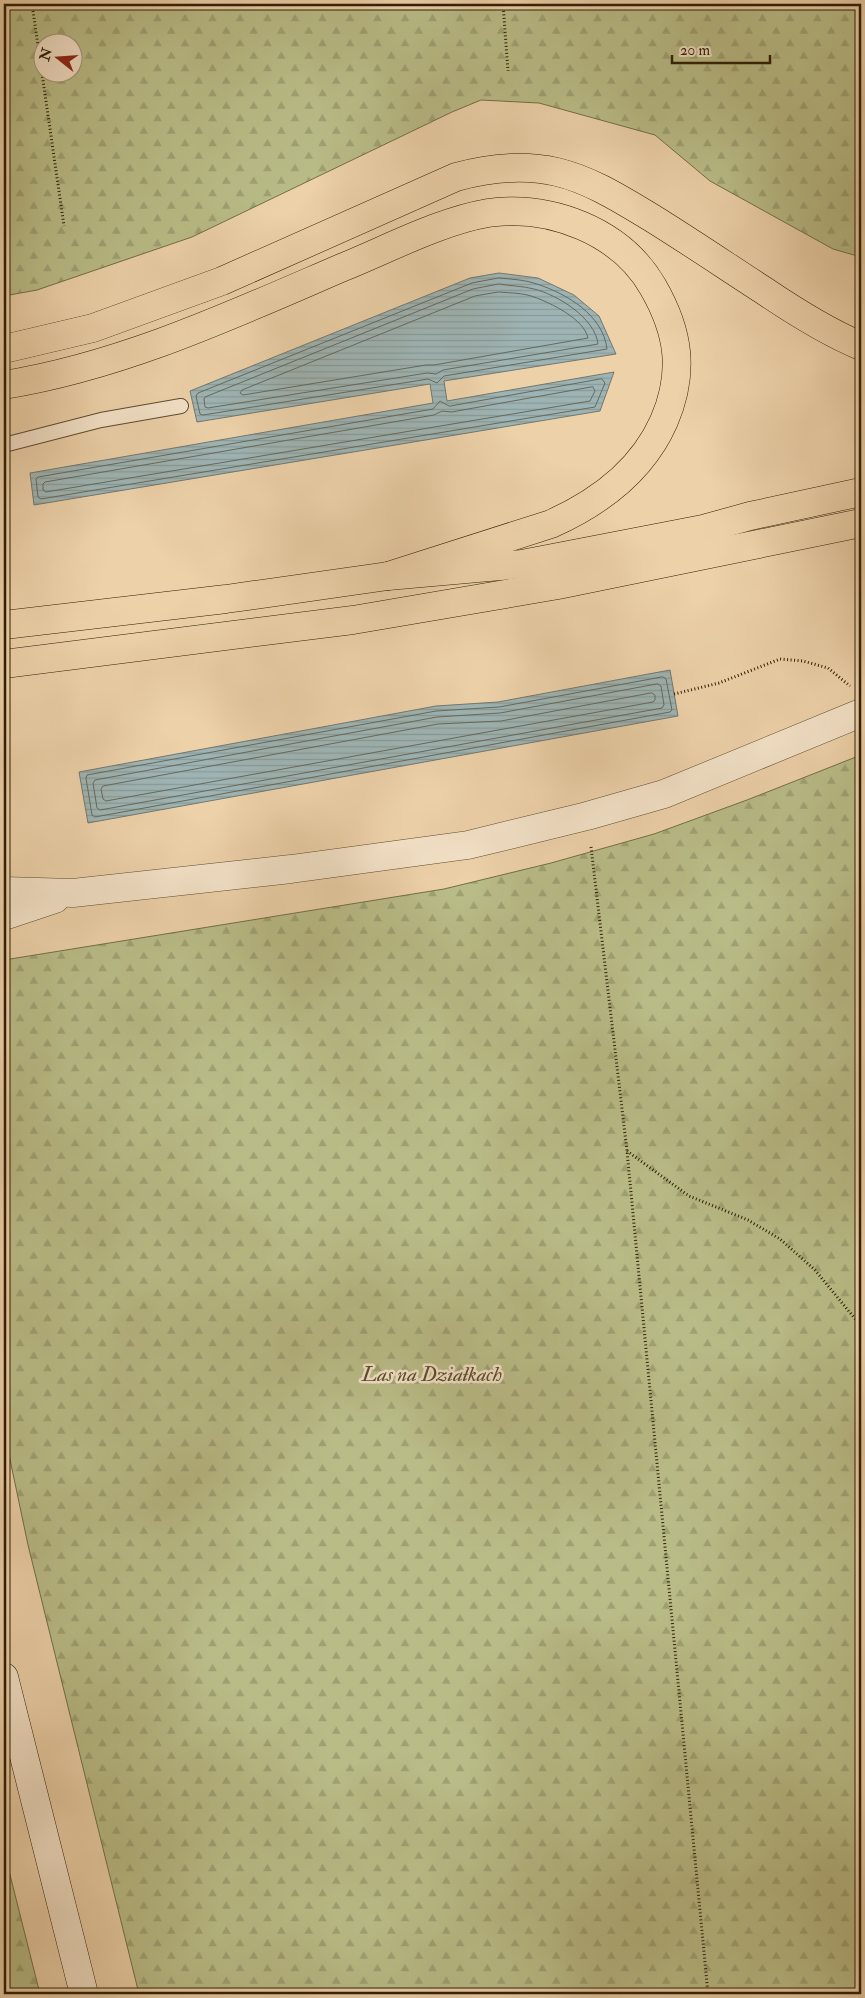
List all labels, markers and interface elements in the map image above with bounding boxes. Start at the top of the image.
north arrow [32,32,82,82]
scale bar [672,32,770,64]
text: 20 m [680,41,710,60]
text: N [36,45,56,64]
park label: Las na Działkach [361,1361,502,1388]

